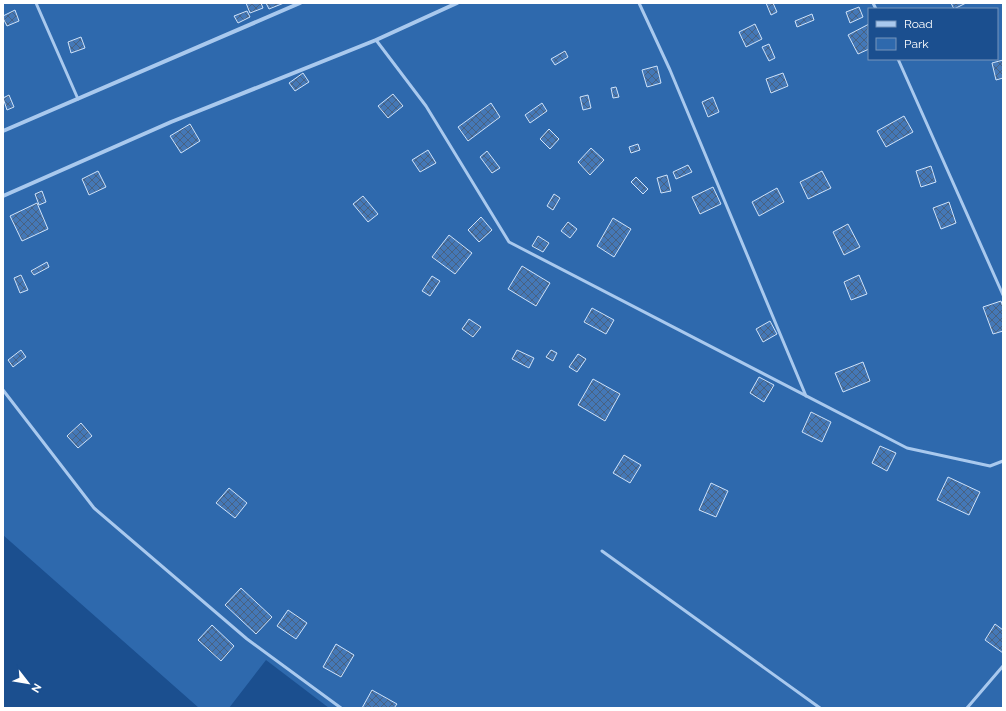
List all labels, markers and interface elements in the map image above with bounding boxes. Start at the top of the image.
legend [868,8,998,60]
text: Road [904,17,933,31]
text: Park [904,37,929,51]
north arrow [8,663,48,703]
text: N [28,681,44,695]

